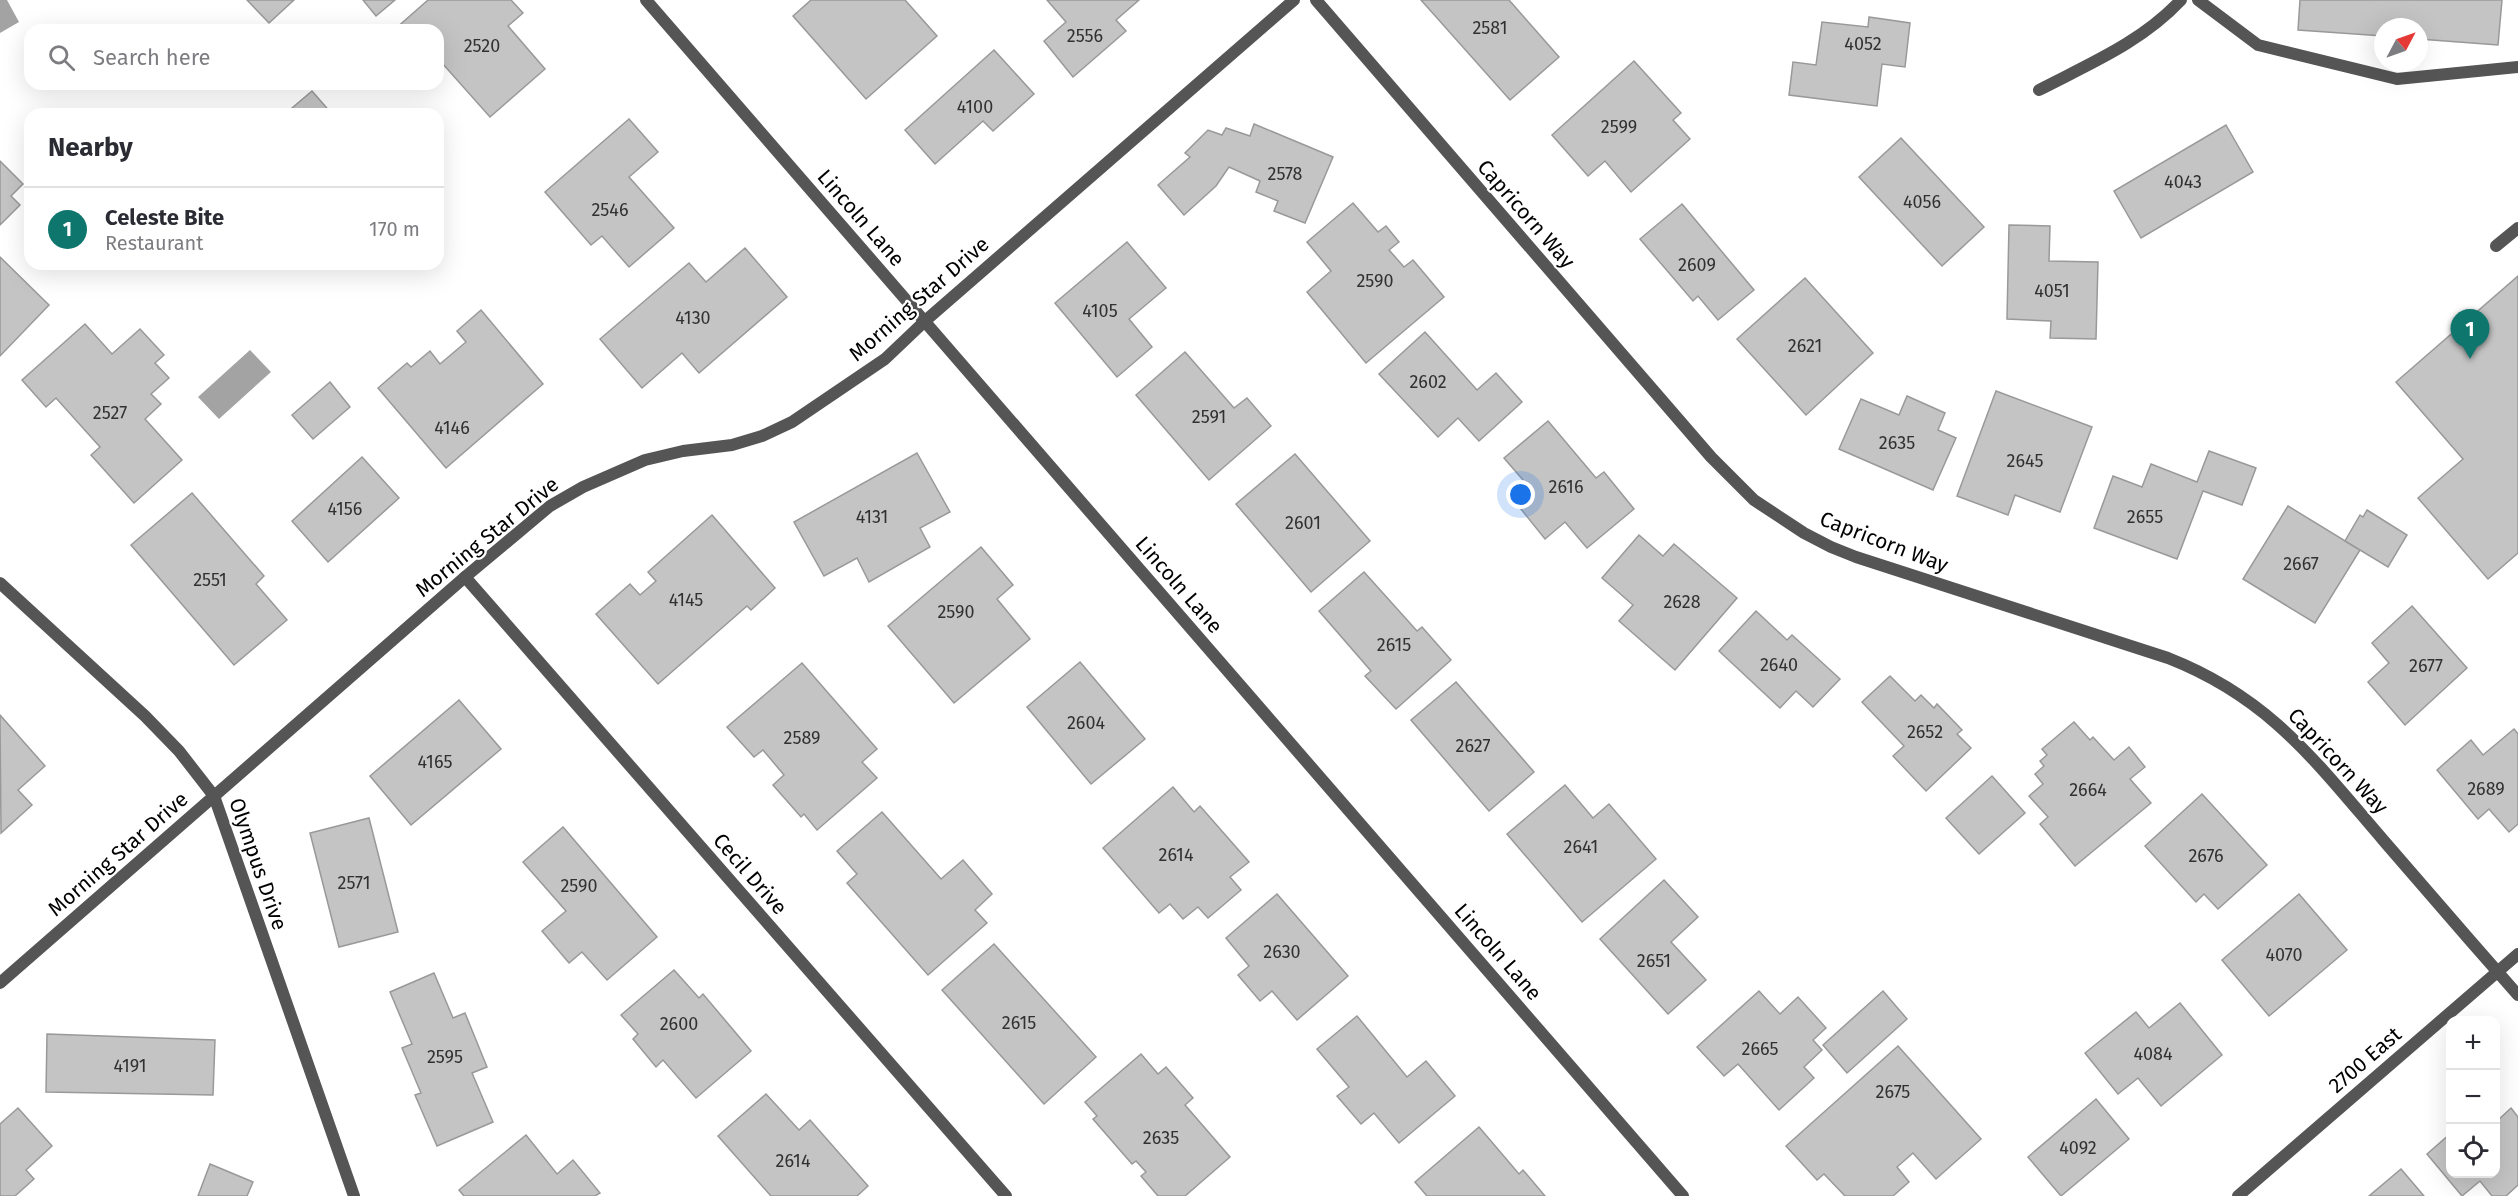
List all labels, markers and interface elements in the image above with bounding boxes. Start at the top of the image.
house number: 2581 [1472,17,1508,39]
north arrow [2374,18,2428,72]
search box [24,24,444,90]
house number: 2556 [1067,25,1103,47]
house number: 4052 [1844,33,1882,55]
house number: 2520 [464,35,500,57]
icon: search [45,41,78,74]
text: Search here [93,44,211,71]
house number: 4100 [957,96,993,118]
house number: 2599 [1601,116,1637,138]
text: Nearby [48,132,133,163]
street label: Capricorn Way [1472,154,1581,274]
house number: 2578 [1267,163,1303,185]
street label: Lincoln Lane [812,164,910,272]
house number: 4043 [2164,171,2202,193]
house number: 4056 [1903,191,1941,213]
house number: 2546 [591,199,629,221]
text: Celeste Bite [105,204,224,231]
text: 1 [63,217,72,241]
text: 170 m [369,217,420,241]
text: Restaurant [105,231,203,255]
street label: Morning Star Drive [844,231,994,367]
house number: 2609 [1678,254,1716,276]
house number: 2590 [1356,270,1394,292]
house number: 4051 [2034,280,2070,302]
house number: 4105 [1082,300,1118,322]
house number: 4130 [675,307,711,329]
pin: 1 [2450,310,2490,359]
house number: 2621 [1788,335,1822,357]
house number: 2602 [1409,371,1447,393]
house number: 2527 [93,402,127,424]
house number: 2591 [1192,406,1226,428]
house number: 4146 [434,417,470,439]
house number: 2635 [1879,432,1915,454]
house number: 2645 [2007,450,2043,472]
street label: Morning Star Drive [410,471,564,603]
house number: 2616 [1548,476,1584,498]
your location [1506,480,1535,509]
house number: 4156 [328,498,362,520]
house number: 4131 [856,506,888,528]
street label: Capricorn Way [1816,506,1953,579]
house number: 2655 [2127,506,2163,528]
house number: 2601 [1285,512,1321,534]
street label: Lincoln Lane [1130,531,1228,639]
house number: 2667 [2283,553,2319,575]
house number: 2551 [193,569,227,591]
house number: 4145 [669,589,703,611]
house number: 2628 [1663,591,1701,613]
house number: 2590 [937,601,975,623]
house number: 2615 [1377,634,1411,656]
house number: 2640 [1760,654,1798,676]
house number: 2677 [2409,655,2443,677]
street label: Capricorn Way [2282,703,2394,820]
house number: 2604 [1067,712,1105,734]
house number: 2652 [1907,721,1943,743]
house number: 2589 [784,727,821,749]
house number: 2627 [1455,735,1491,757]
house number: 4165 [418,751,452,773]
house number: 2689 [2467,778,2505,800]
house number: 2664 [2069,779,2107,801]
street label: Morning Star Drive [43,786,193,922]
street label: Olympus Drive [223,794,293,934]
street label: Cecil Drive [707,828,793,920]
house number: 2641 [1564,836,1598,858]
house number: 2614 [1159,844,1194,866]
house number: 2676 [2188,845,2224,867]
house number: 2571 [338,872,370,894]
house number: 2590 [560,875,598,897]
street label: Lincoln Lane [1449,898,1547,1006]
house number: 2630 [1263,941,1301,963]
house number: 4070 [2265,944,2303,966]
house number: 2651 [1637,950,1671,972]
house number: 2615 [1002,1012,1036,1034]
house number: 2600 [660,1013,698,1035]
map controls [2446,1016,2500,1178]
button: + [2446,1016,2500,1070]
street label: 2700 East [2323,1021,2407,1099]
house number: 2665 [1741,1038,1779,1060]
house number: 4084 [2133,1043,2173,1065]
house number: 2595 [427,1046,463,1068]
house number: 4191 [113,1055,147,1077]
button: − [2446,1070,2500,1124]
house number: 2675 [1876,1081,1910,1103]
button: locate [2446,1124,2500,1178]
house number: 2635 [1143,1127,1179,1149]
house number: 4092 [2059,1137,2097,1159]
house number: 2614 [776,1150,811,1172]

